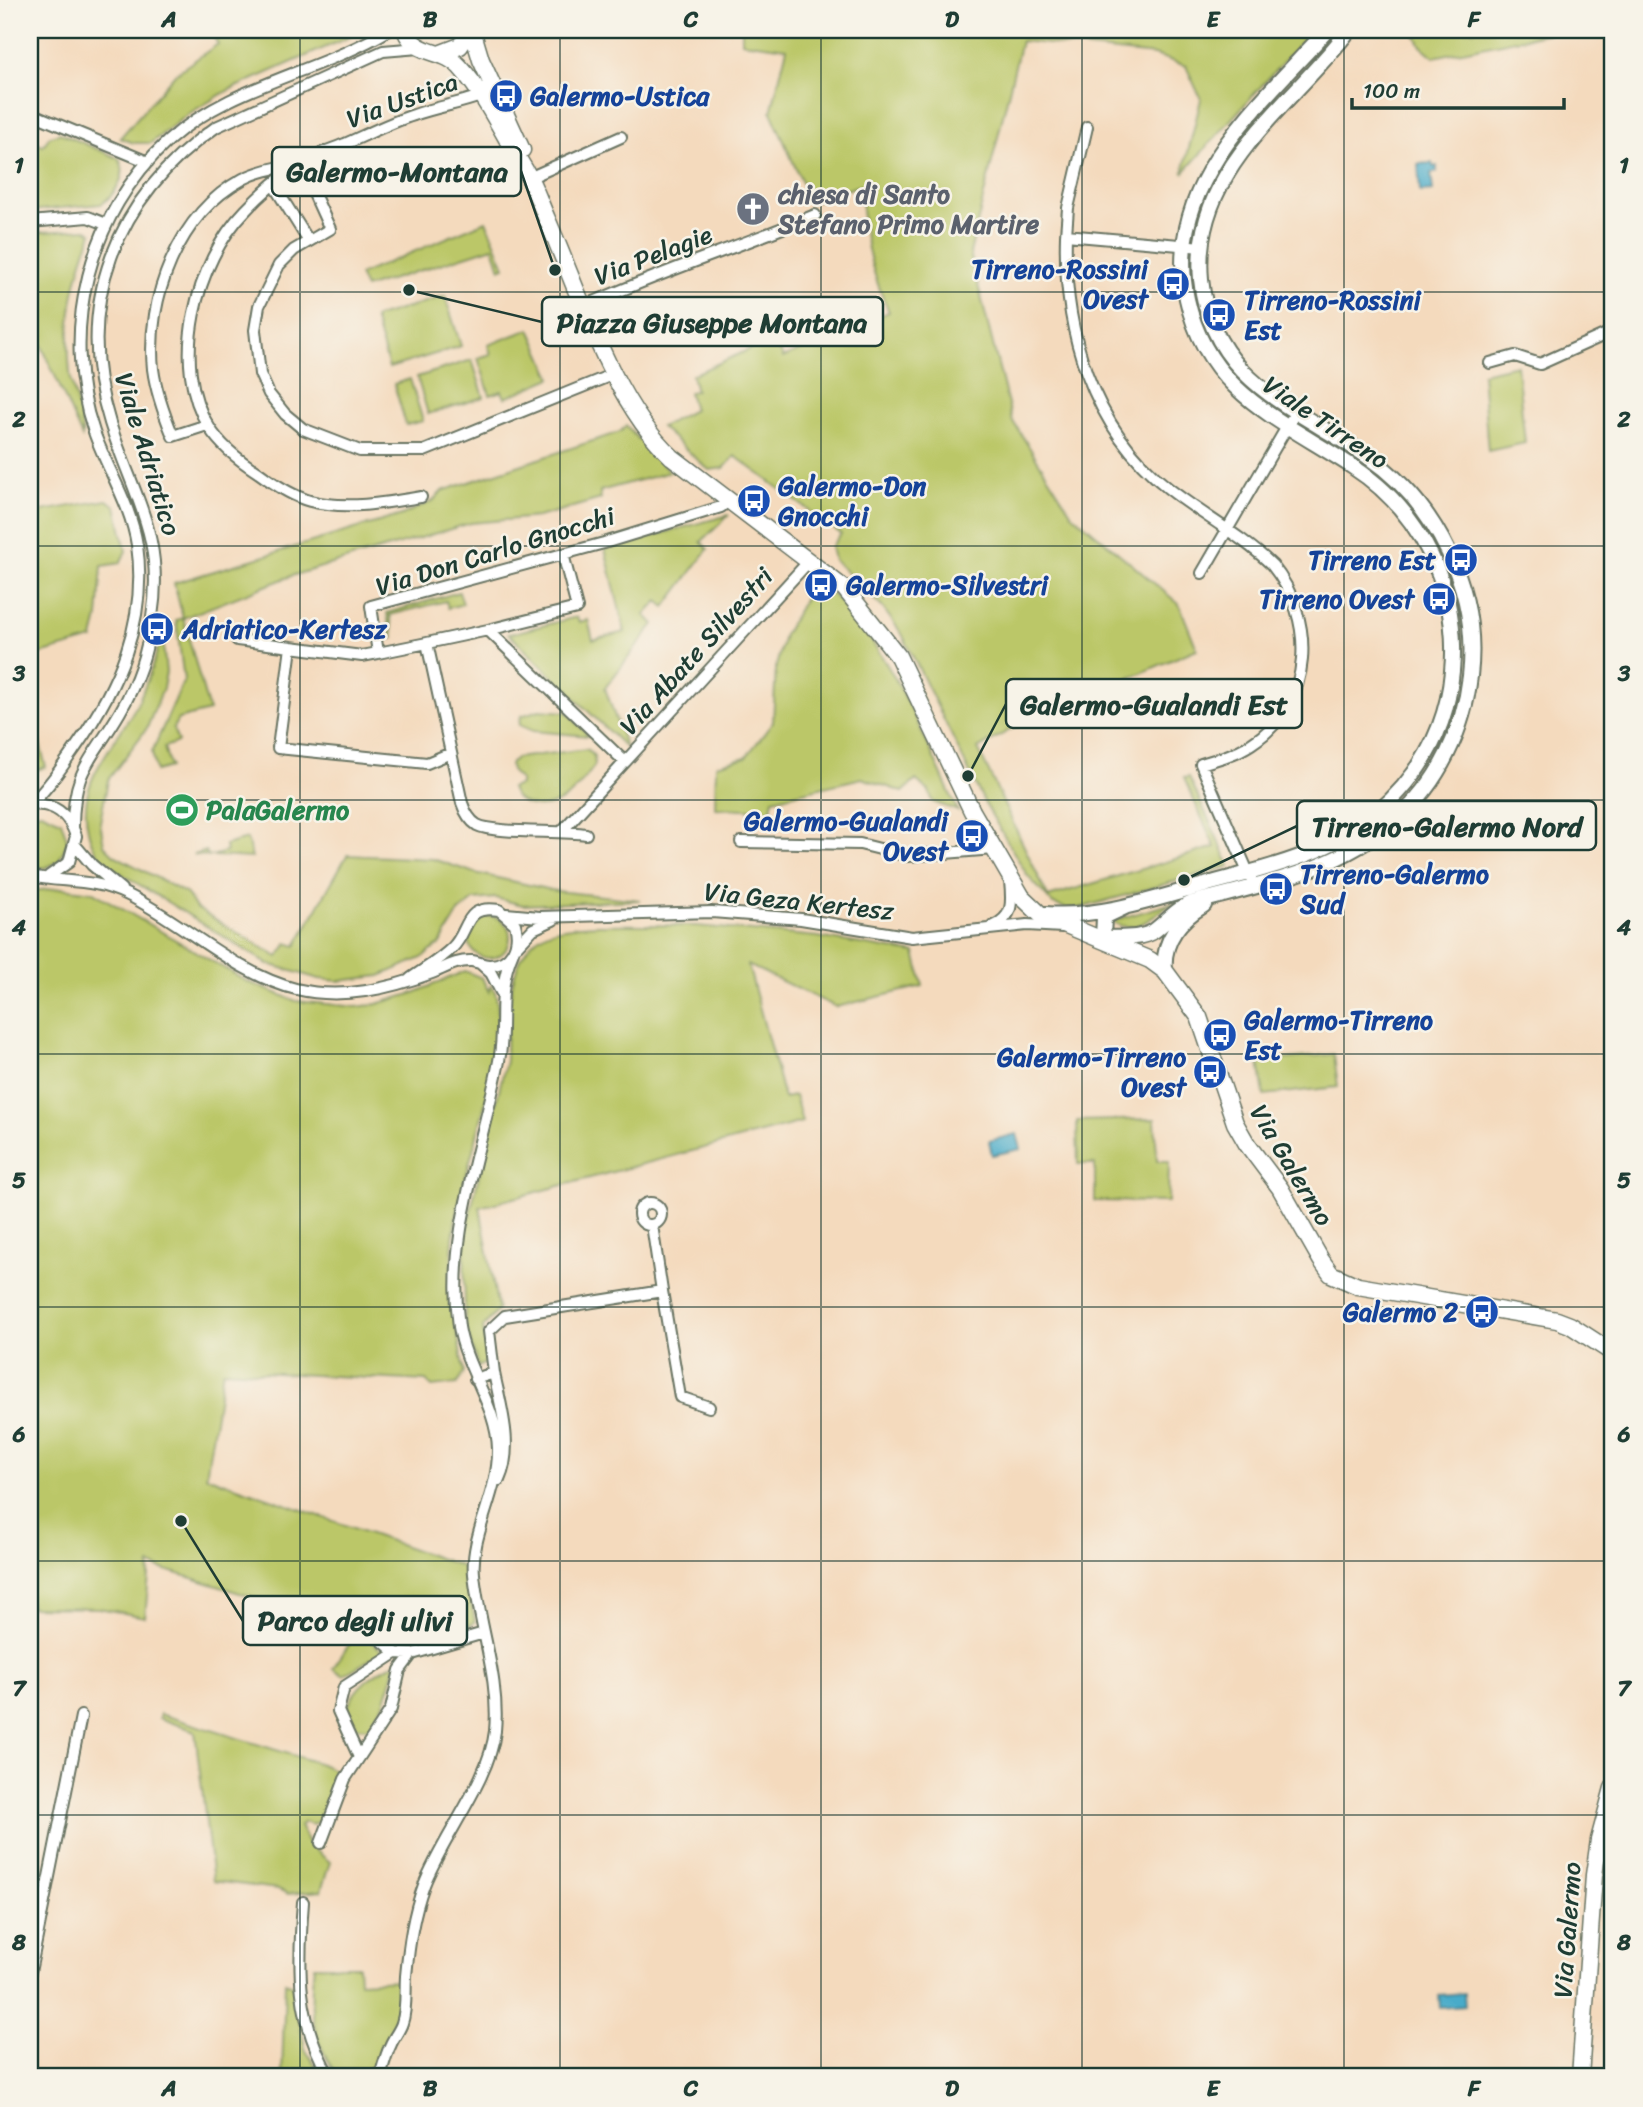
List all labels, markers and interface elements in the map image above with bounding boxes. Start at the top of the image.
text: A [160,0,177,40]
text: B [423,0,438,40]
text: C [683,0,699,40]
text: D [945,0,960,40]
text: E [1207,0,1222,40]
text: F [1467,0,1482,40]
street label: Via Ustica [340,59,464,141]
scale bar [1352,66,1564,110]
text: 100 m [1363,72,1420,110]
place label: Galermo-Ustica [530,73,710,119]
bus stop icon: Galermo-Ustica [487,77,525,115]
text: 1 [14,145,24,186]
text: 1 [1619,145,1629,186]
callout: Galermo-Montana [272,147,521,196]
text: Galermo-Montana [286,147,509,196]
place label: chiesa di Santo Stefano Primo Martire [777,171,1040,247]
church icon: chiesa di Santo Stefano Primo Martire [734,190,772,228]
street label: Via Pelagie [587,211,719,299]
place label: Tirreno-Rossini Ovest [971,246,1150,322]
bus stop icon: Tirreno-Rossini Ovest [1154,265,1192,303]
place label: Tirreno-Rossini Est [1244,277,1423,353]
bus stop icon: Tirreno-Rossini Est [1200,296,1238,334]
callout: Piazza Giuseppe Montana [542,297,883,346]
text: Piazza Giuseppe Montana [557,298,867,347]
street label: Viale Tirreno [1253,362,1399,482]
street label: Viale Adriatico [101,367,195,541]
text: 2 [11,399,26,440]
text: 2 [1616,399,1631,440]
place label: Galermo-Don Gnocchi [778,463,926,539]
bus stop icon: Galermo-Don Gnocchi [735,482,773,520]
street label: Via Don Carlo Gnocchi [370,492,621,609]
place label: Tirreno Est [1308,537,1437,583]
bus stop icon: Tirreno Est [1442,541,1480,579]
street label: Via Abate Silvestri [607,555,785,746]
place label: Galermo-Silvestri [846,562,1050,608]
bus stop icon: Galermo-Silvestri [802,566,840,604]
place label: Tirreno Ovest [1259,576,1416,622]
bus stop icon: Tirreno Ovest [1420,580,1458,618]
place label: Adriatico-Kertesz [181,606,388,652]
bus stop icon: Adriatico-Kertesz [138,610,176,648]
text: 3 [12,653,26,694]
text: 3 [1617,653,1631,694]
callout: Galermo-Gualandi Est [1006,679,1302,728]
text: Galermo-Gualandi Est [1020,680,1289,729]
place label: PalaGalermo [206,787,350,833]
sports icon: PalaGalermo [163,791,201,829]
place label: Galermo-Gualandi Ovest [744,798,950,874]
callout: Tirreno-Galermo Nord [1297,801,1596,850]
text: Tirreno-Galermo Nord [1312,802,1585,851]
bus stop icon: Galermo-Gualandi Ovest [953,817,991,855]
place label: Tirreno-Galermo Sud [1299,851,1489,927]
street label: Via Geza Kertesz [702,868,897,934]
bus stop icon: Tirreno-Galermo Sud [1257,870,1295,908]
text: 4 [11,907,27,948]
text: 4 [1616,907,1632,948]
place label: Galermo-Tirreno Est [1244,997,1433,1073]
bus stop icon: Galermo-Tirreno Est [1201,1016,1239,1054]
place label: Galermo-Tirreno Ovest [997,1034,1188,1110]
bus stop icon: Galermo-Tirreno Ovest [1191,1053,1229,1091]
street label: Via Galermo [1237,1095,1347,1235]
text: 5 [12,1160,26,1201]
text: 5 [1617,1160,1631,1201]
place label: Galermo 2 [1343,1289,1458,1335]
bus stop icon: Galermo 2 [1463,1293,1501,1331]
text: 6 [11,1414,26,1455]
text: 6 [1616,1414,1631,1455]
callout: Parco degli ulivi [243,1596,467,1645]
text: Parco degli ulivi [258,1596,454,1645]
text: 7 [12,1668,27,1709]
text: 7 [1617,1668,1632,1709]
street label: Via Galermo [1539,1860,1595,2000]
text: 8 [11,1922,26,1963]
text: 8 [1616,1922,1631,1963]
text: A [160,2068,177,2107]
text: B [423,2068,438,2107]
text: C [683,2068,699,2107]
text: D [945,2068,960,2107]
text: E [1207,2068,1222,2107]
text: F [1467,2068,1482,2107]

